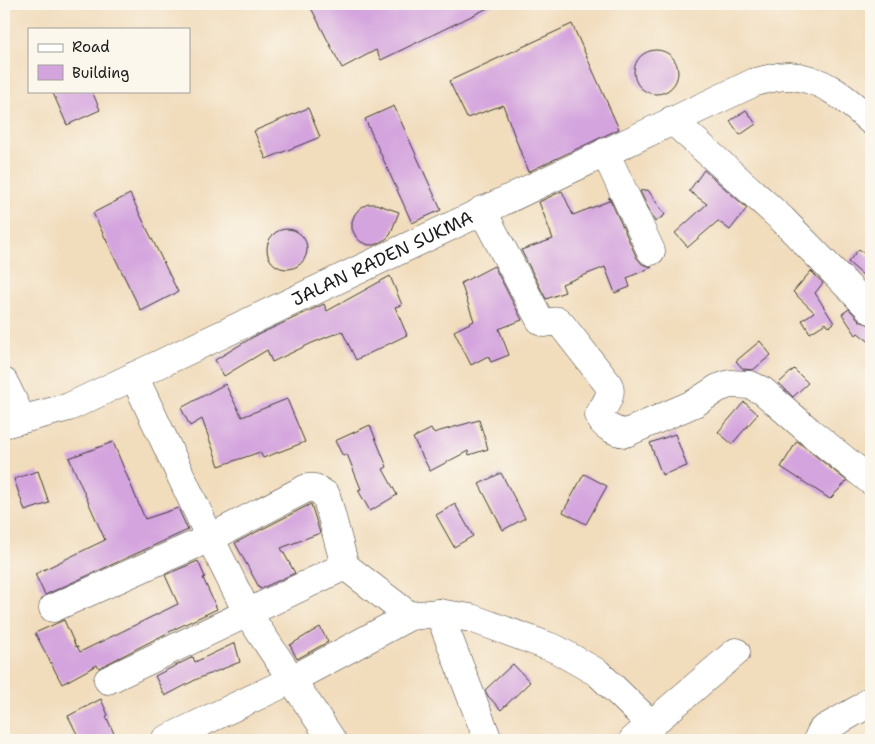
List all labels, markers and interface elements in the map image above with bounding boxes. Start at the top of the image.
legend [28,28,190,92]
text: Road [72,37,110,57]
text: Building [72,63,129,83]
street label: JALAN RADEN SUKMA [288,205,477,312]

